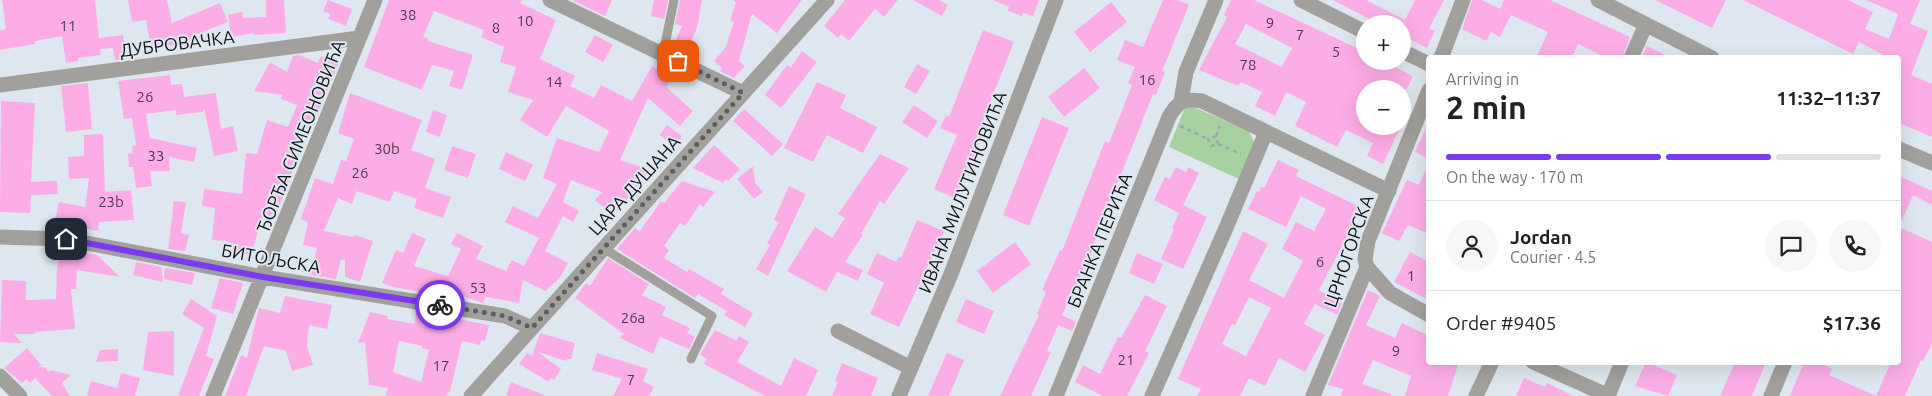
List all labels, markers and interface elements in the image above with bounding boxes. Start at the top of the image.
house number: 38 [400,6,416,23]
house number: 10 [517,12,533,29]
house number: 9 [1266,14,1274,31]
map controls [1356,15,1411,135]
button: + [1356,15,1411,70]
house number: 11 [60,17,76,34]
house number: 8 [492,19,500,36]
street label: ДУБРОВАЧКА [119,26,236,60]
house number: 7 [1296,26,1304,43]
street label: ЂОРЂА СИМЕОНОВИЋА [252,36,348,235]
pin [657,40,699,82]
house number: 5 [1332,43,1340,60]
icon: bag [664,47,692,75]
house number: 78 [1240,56,1256,73]
text: Arriving in [1446,70,1519,88]
house number: 16 [1139,71,1155,88]
house number: 14 [546,73,562,90]
button: − [1356,80,1411,135]
text: 11:32–11:37 [1776,87,1881,109]
house number: 26 [137,88,153,105]
street label: ИВАНА МИЛУТИНОВИЋА [914,88,1010,296]
text: 2 min [1446,89,1527,125]
street label: ЦАРА ДУШАНА [584,131,684,239]
house number: 30b [374,140,400,157]
house number: 33 [148,147,164,164]
house number: 26 [352,164,368,181]
text: On the way · 170 m [1446,168,1583,186]
street label: БРАНКА ПЕРИЋА [1063,169,1135,310]
street label: ЦРНОГОРСКА [1319,192,1377,310]
house number: 23b [98,193,124,210]
pin [45,218,87,260]
button: person [1446,220,1498,272]
button: chat [1765,220,1817,272]
button: phone [1829,220,1881,272]
icon: home [52,225,80,253]
text: Jordan [1510,226,1572,248]
street label: БИТОЉСКА [220,239,322,277]
text: Courier · 4.5 [1510,248,1596,266]
house number: 6 [1316,253,1324,270]
house number: 1 [1407,267,1415,284]
house number: 53 [470,279,486,296]
courier [415,280,465,330]
icon: bike [426,291,454,319]
house number: 26a [621,309,645,326]
text: Order #9405 [1446,312,1556,334]
text: $17.36 [1823,312,1881,334]
house number: 9 [1392,342,1400,359]
house number: 21 [1118,351,1134,368]
house number: 17 [433,357,449,374]
house number: 7 [627,371,635,388]

